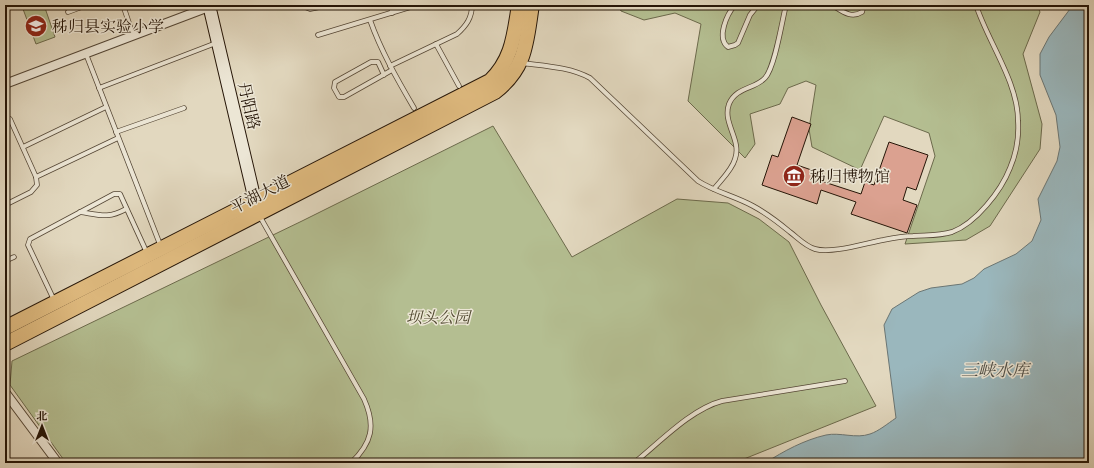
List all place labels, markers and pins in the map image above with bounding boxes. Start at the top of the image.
school or university icon: 秭归县实验小学 [23,13,49,39]
place label: 秭归县实验小学 [52,17,164,36]
museum icon: 秭归博物馆 [781,163,807,189]
place label: 秭归博物馆 [810,167,890,186]

